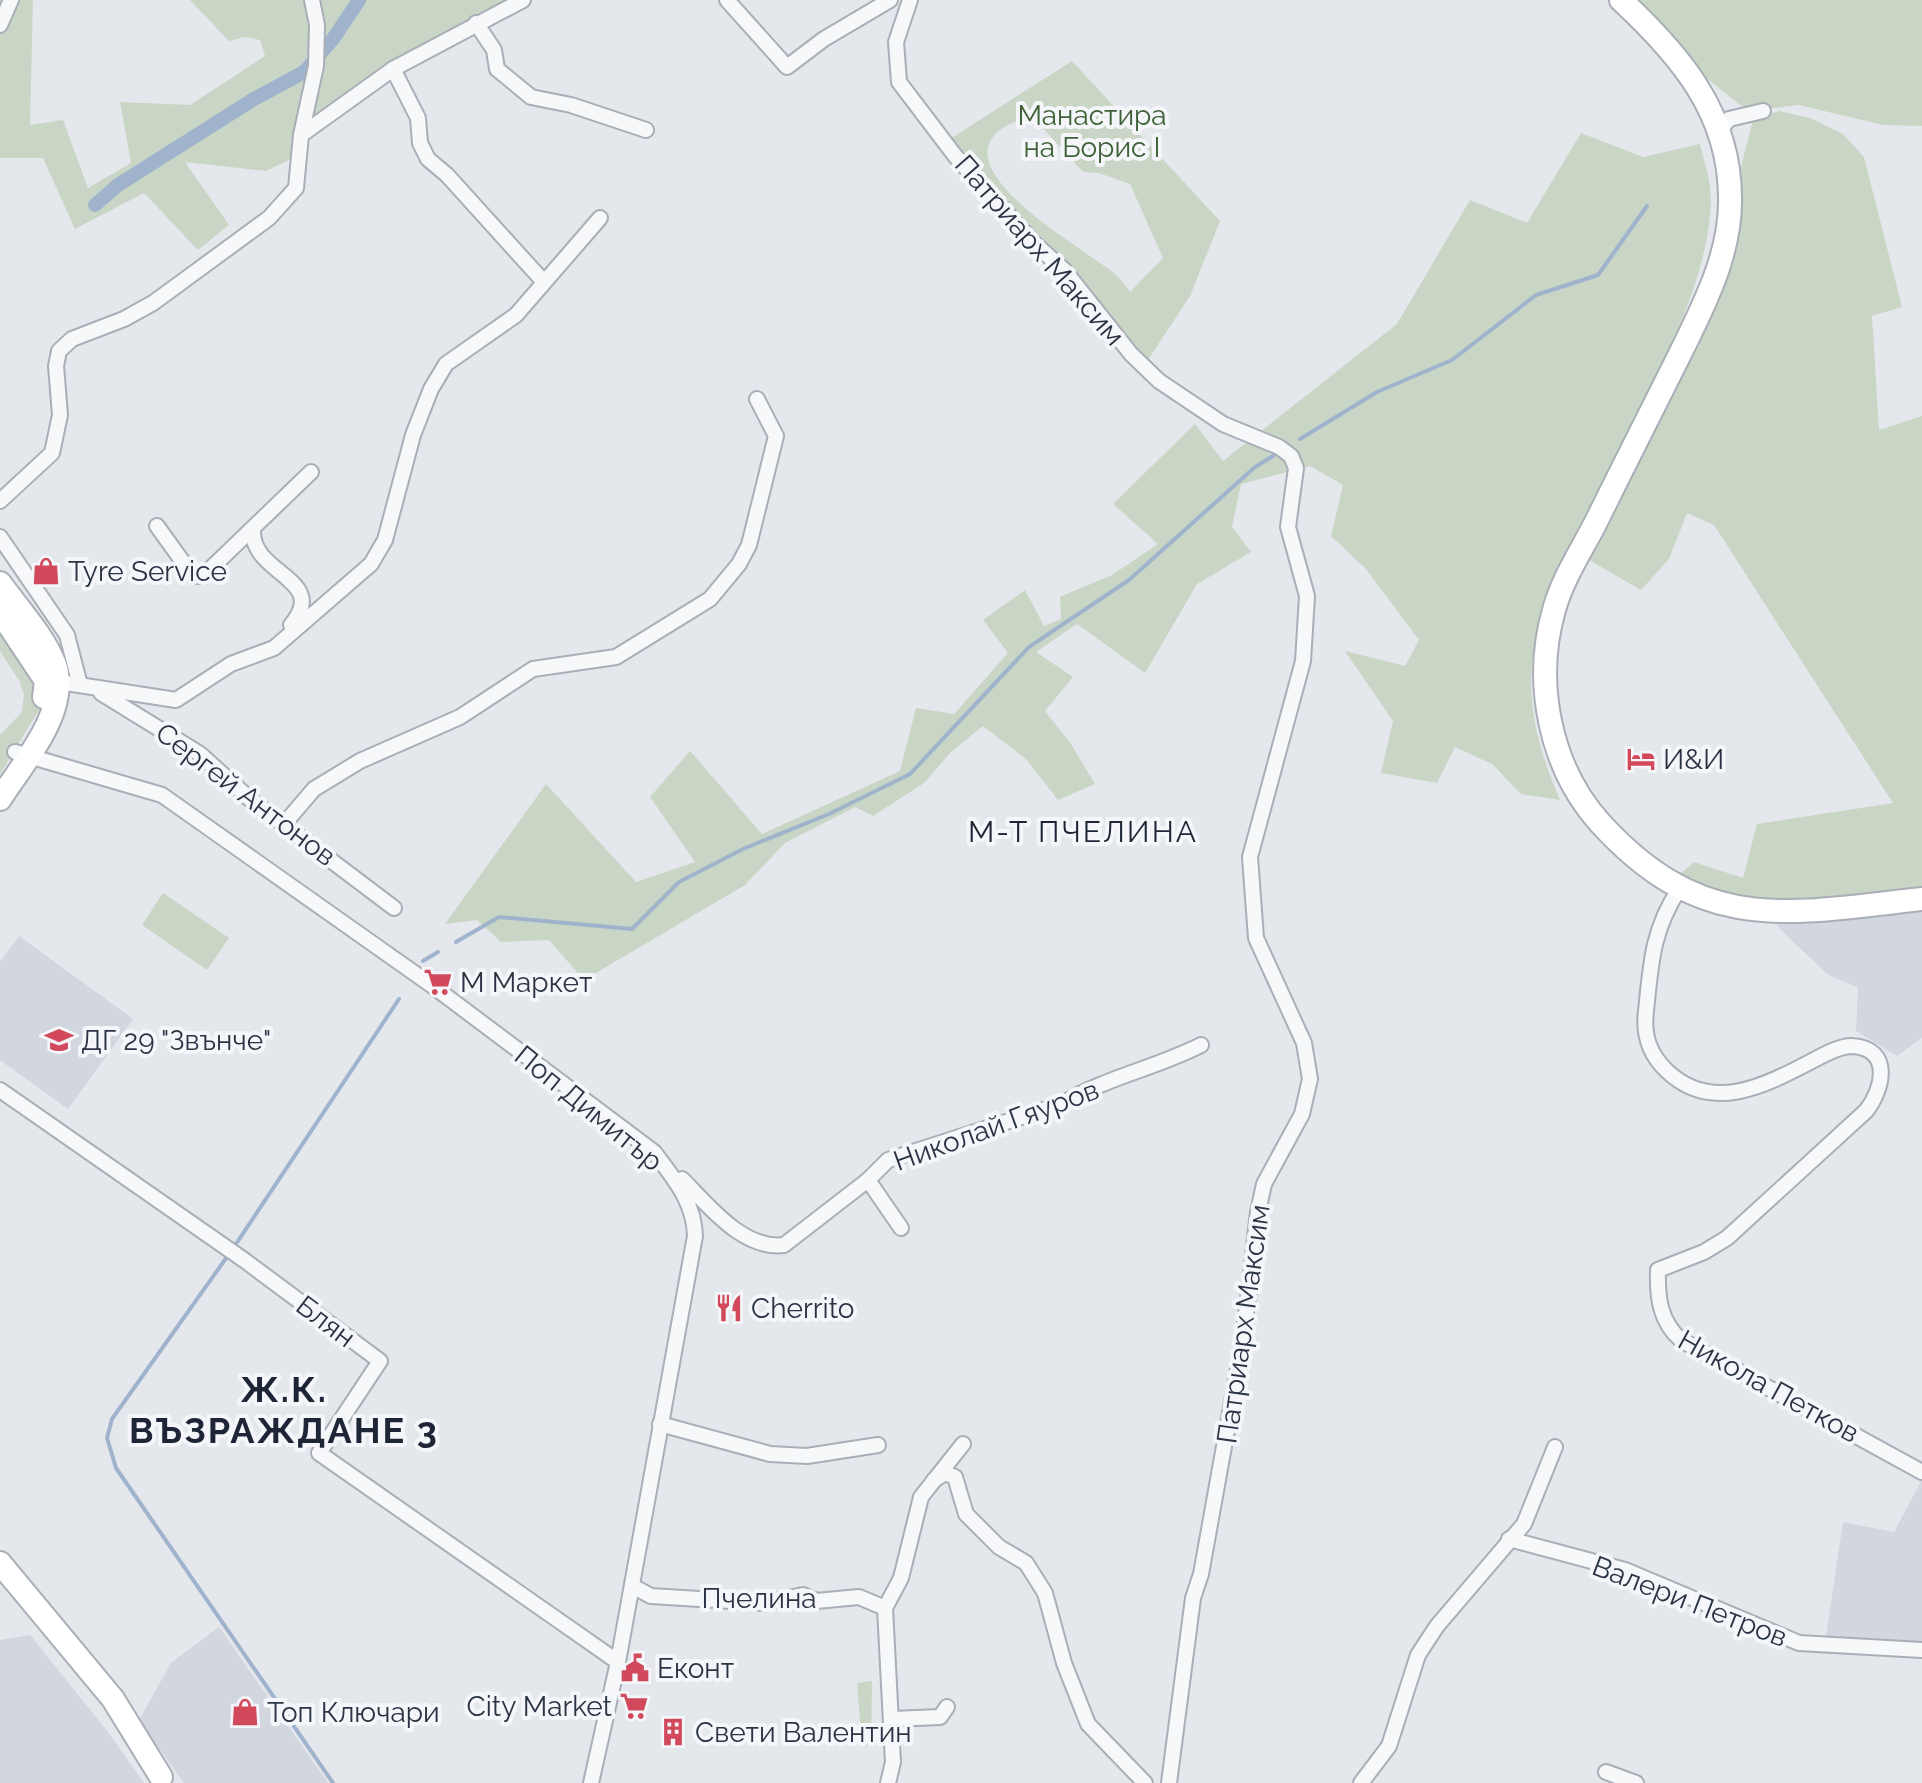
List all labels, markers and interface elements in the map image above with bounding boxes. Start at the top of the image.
park label: Манастира на Борис І [1017,99,1167,164]
street label: Патриарх Максим [948,148,1131,352]
place label: Tyre Service [68,555,227,588]
shop icon: Tyre Service [31,556,61,586]
street label: Сергей Антонов [149,716,342,873]
place label: И&И [1663,743,1724,776]
hotel icon: И&И [1626,744,1656,774]
district label: М-Т ПЧЕЛИНА [968,814,1198,849]
place label: М Маркет [460,966,592,999]
supermarket icon: М Маркет [423,967,453,997]
place label: ДГ 29 "Звънче" [81,1024,271,1057]
school or university icon: ДГ 29 "Звънче" [44,1025,74,1055]
street label: Поп Димитър [508,1039,669,1178]
street label: Николай Гяуров [889,1073,1103,1178]
street label: Патриарх Максим [1210,1202,1277,1446]
street label: Блян [290,1289,362,1354]
place label: Cherrito [751,1292,855,1325]
restaurant icon: Cherrito [714,1293,744,1323]
street label: Никола Петков [1673,1323,1865,1450]
district label: Ж.К. ВЪЗРАЖДАНЕ 3 [129,1368,439,1451]
street label: Валери Петров [1588,1549,1792,1654]
street label: Пчелина [701,1582,817,1615]
place label: Еконт [657,1652,734,1685]
public building icon: Еконт [620,1653,650,1683]
place label: City Market [466,1690,613,1723]
supermarket icon: City Market [619,1691,649,1721]
place label: Топ Ключари [267,1696,440,1729]
shop icon: Топ Ключари [230,1697,260,1727]
place label: Свети Валентин [695,1716,912,1749]
building icon: Свети Валентин [658,1717,688,1747]

